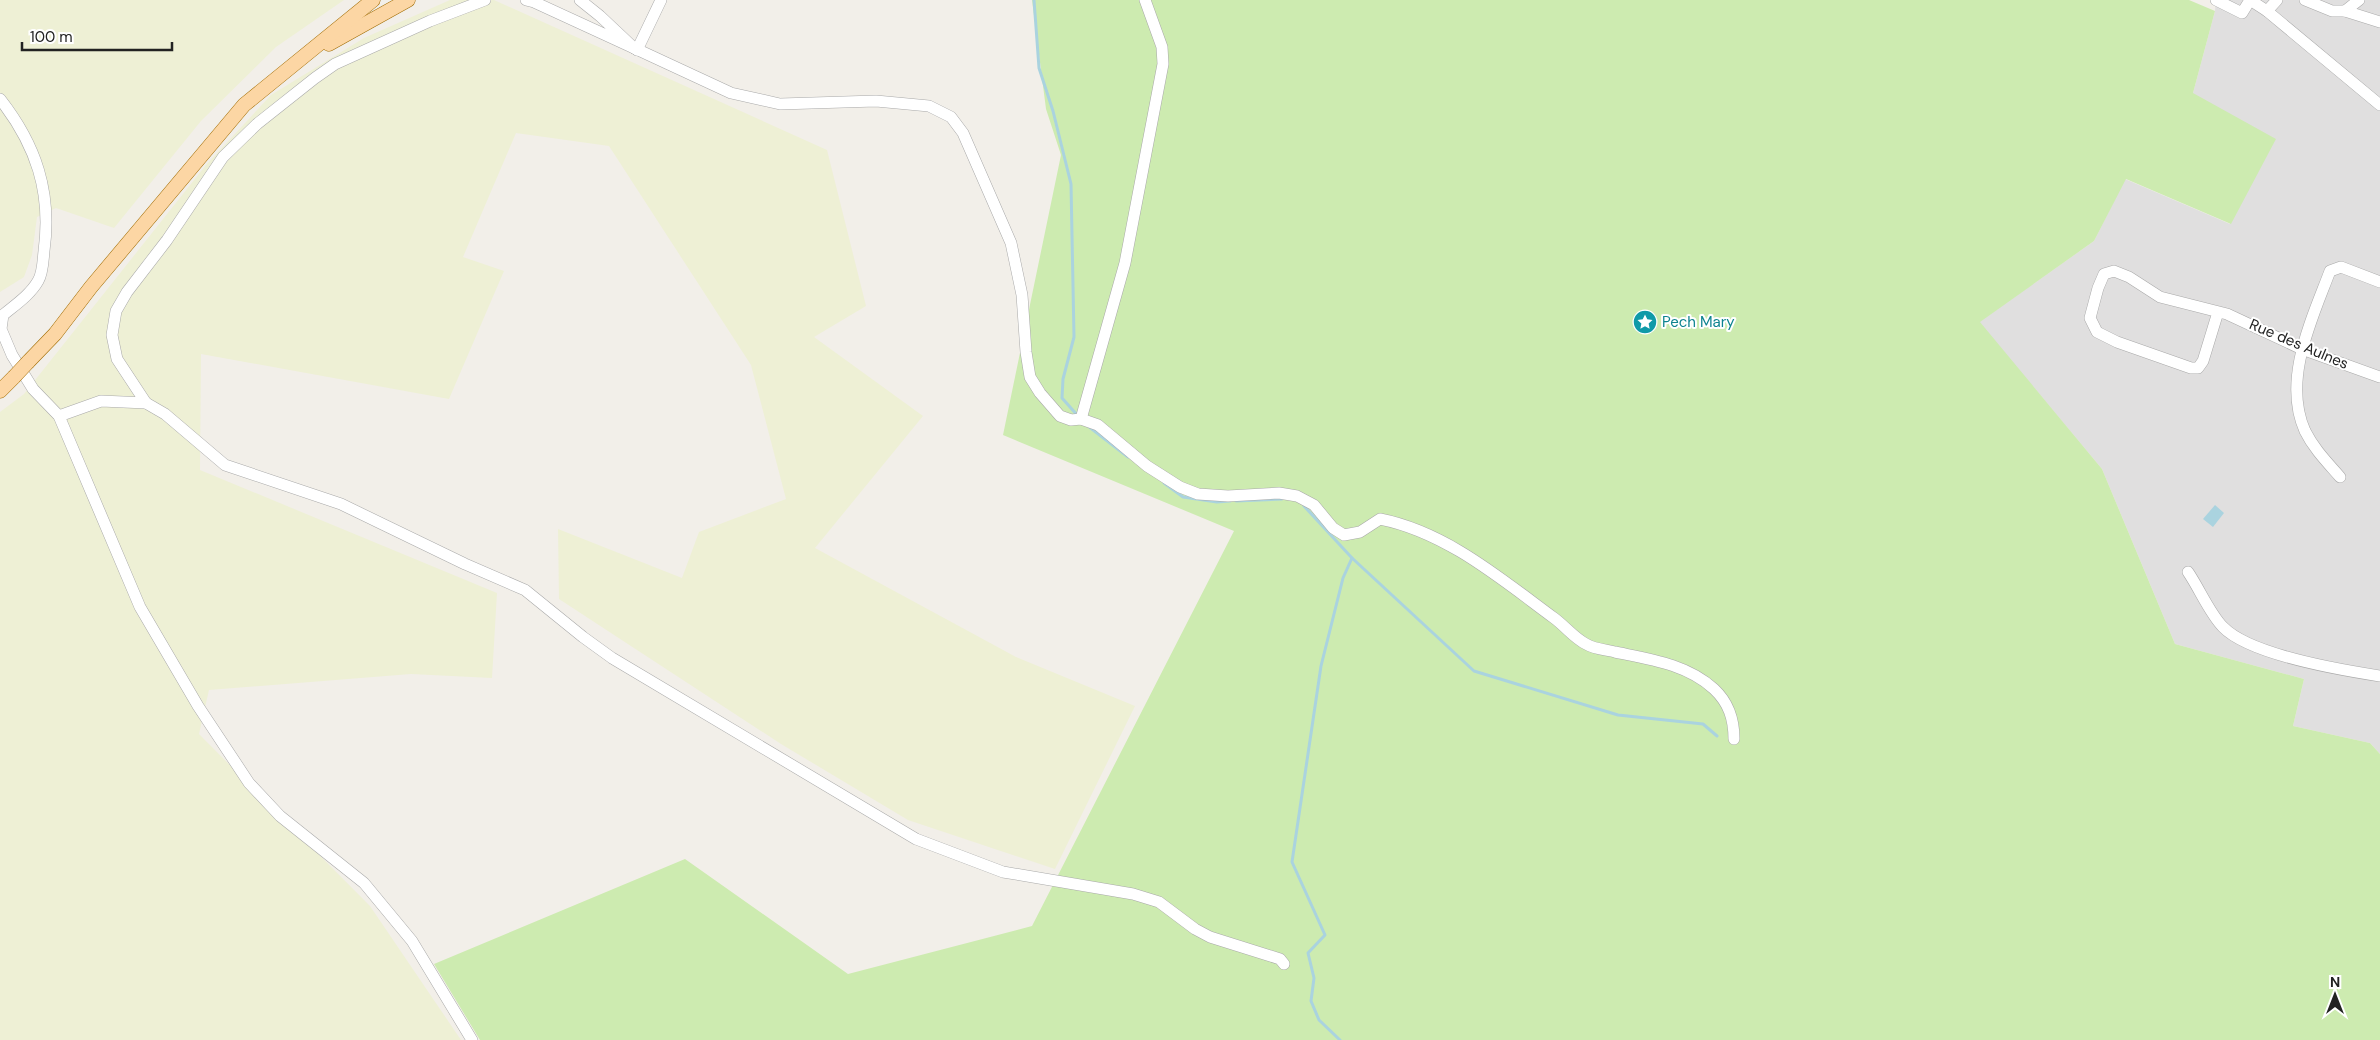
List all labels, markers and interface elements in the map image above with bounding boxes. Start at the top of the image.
scale bar [22,20,172,52]
text: 100 m [30,27,73,47]
place icon: Pech Mary [1632,309,1658,335]
place label: Pech Mary [1662,312,1735,332]
street label: Rue des Aulnes [2246,314,2352,374]
north arrow [2310,970,2360,1020]
text: N [2330,973,2340,991]

